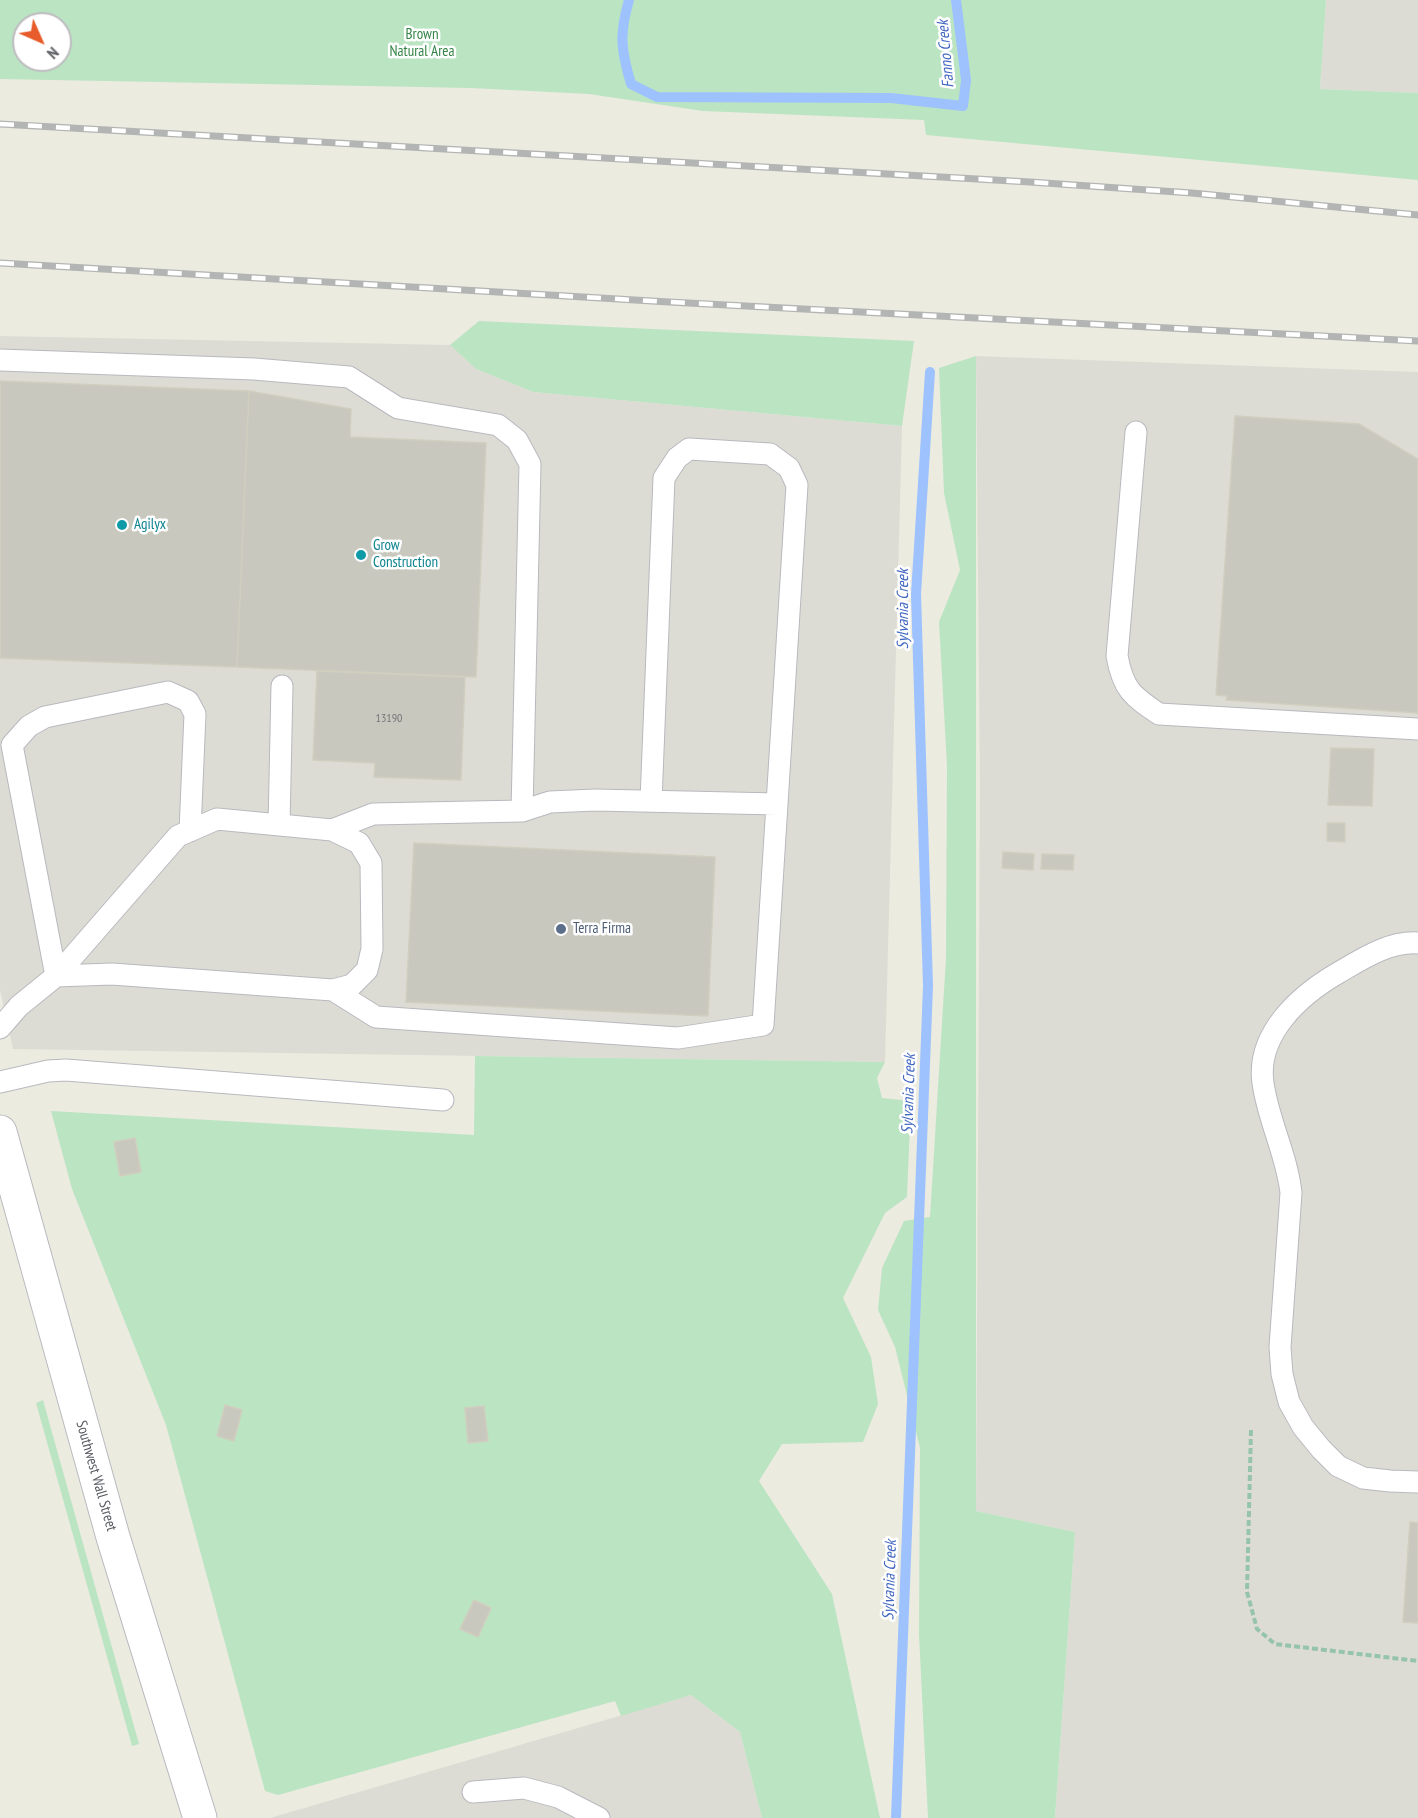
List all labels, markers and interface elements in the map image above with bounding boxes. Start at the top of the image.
north arrow [12,12,72,72]
water label: Fanno Creek [933,19,959,89]
park label: Brown Natural Area [390,26,454,61]
text: N [43,43,63,63]
place label: Agilyx [134,516,166,534]
marker: Agilyx [115,518,129,532]
place label: Grow Construction [373,537,438,572]
marker: Grow Construction [354,548,368,562]
water label: Sylvania Creek [893,569,913,649]
house number: 13190 [376,712,402,726]
place label: Terra Firma [573,920,631,938]
marker: Terra Firma [554,922,568,936]
water label: Sylvania Creek [898,1054,920,1134]
street label: Southwest Wall Street [72,1419,120,1533]
water label: Sylvania Creek [879,1540,901,1620]

